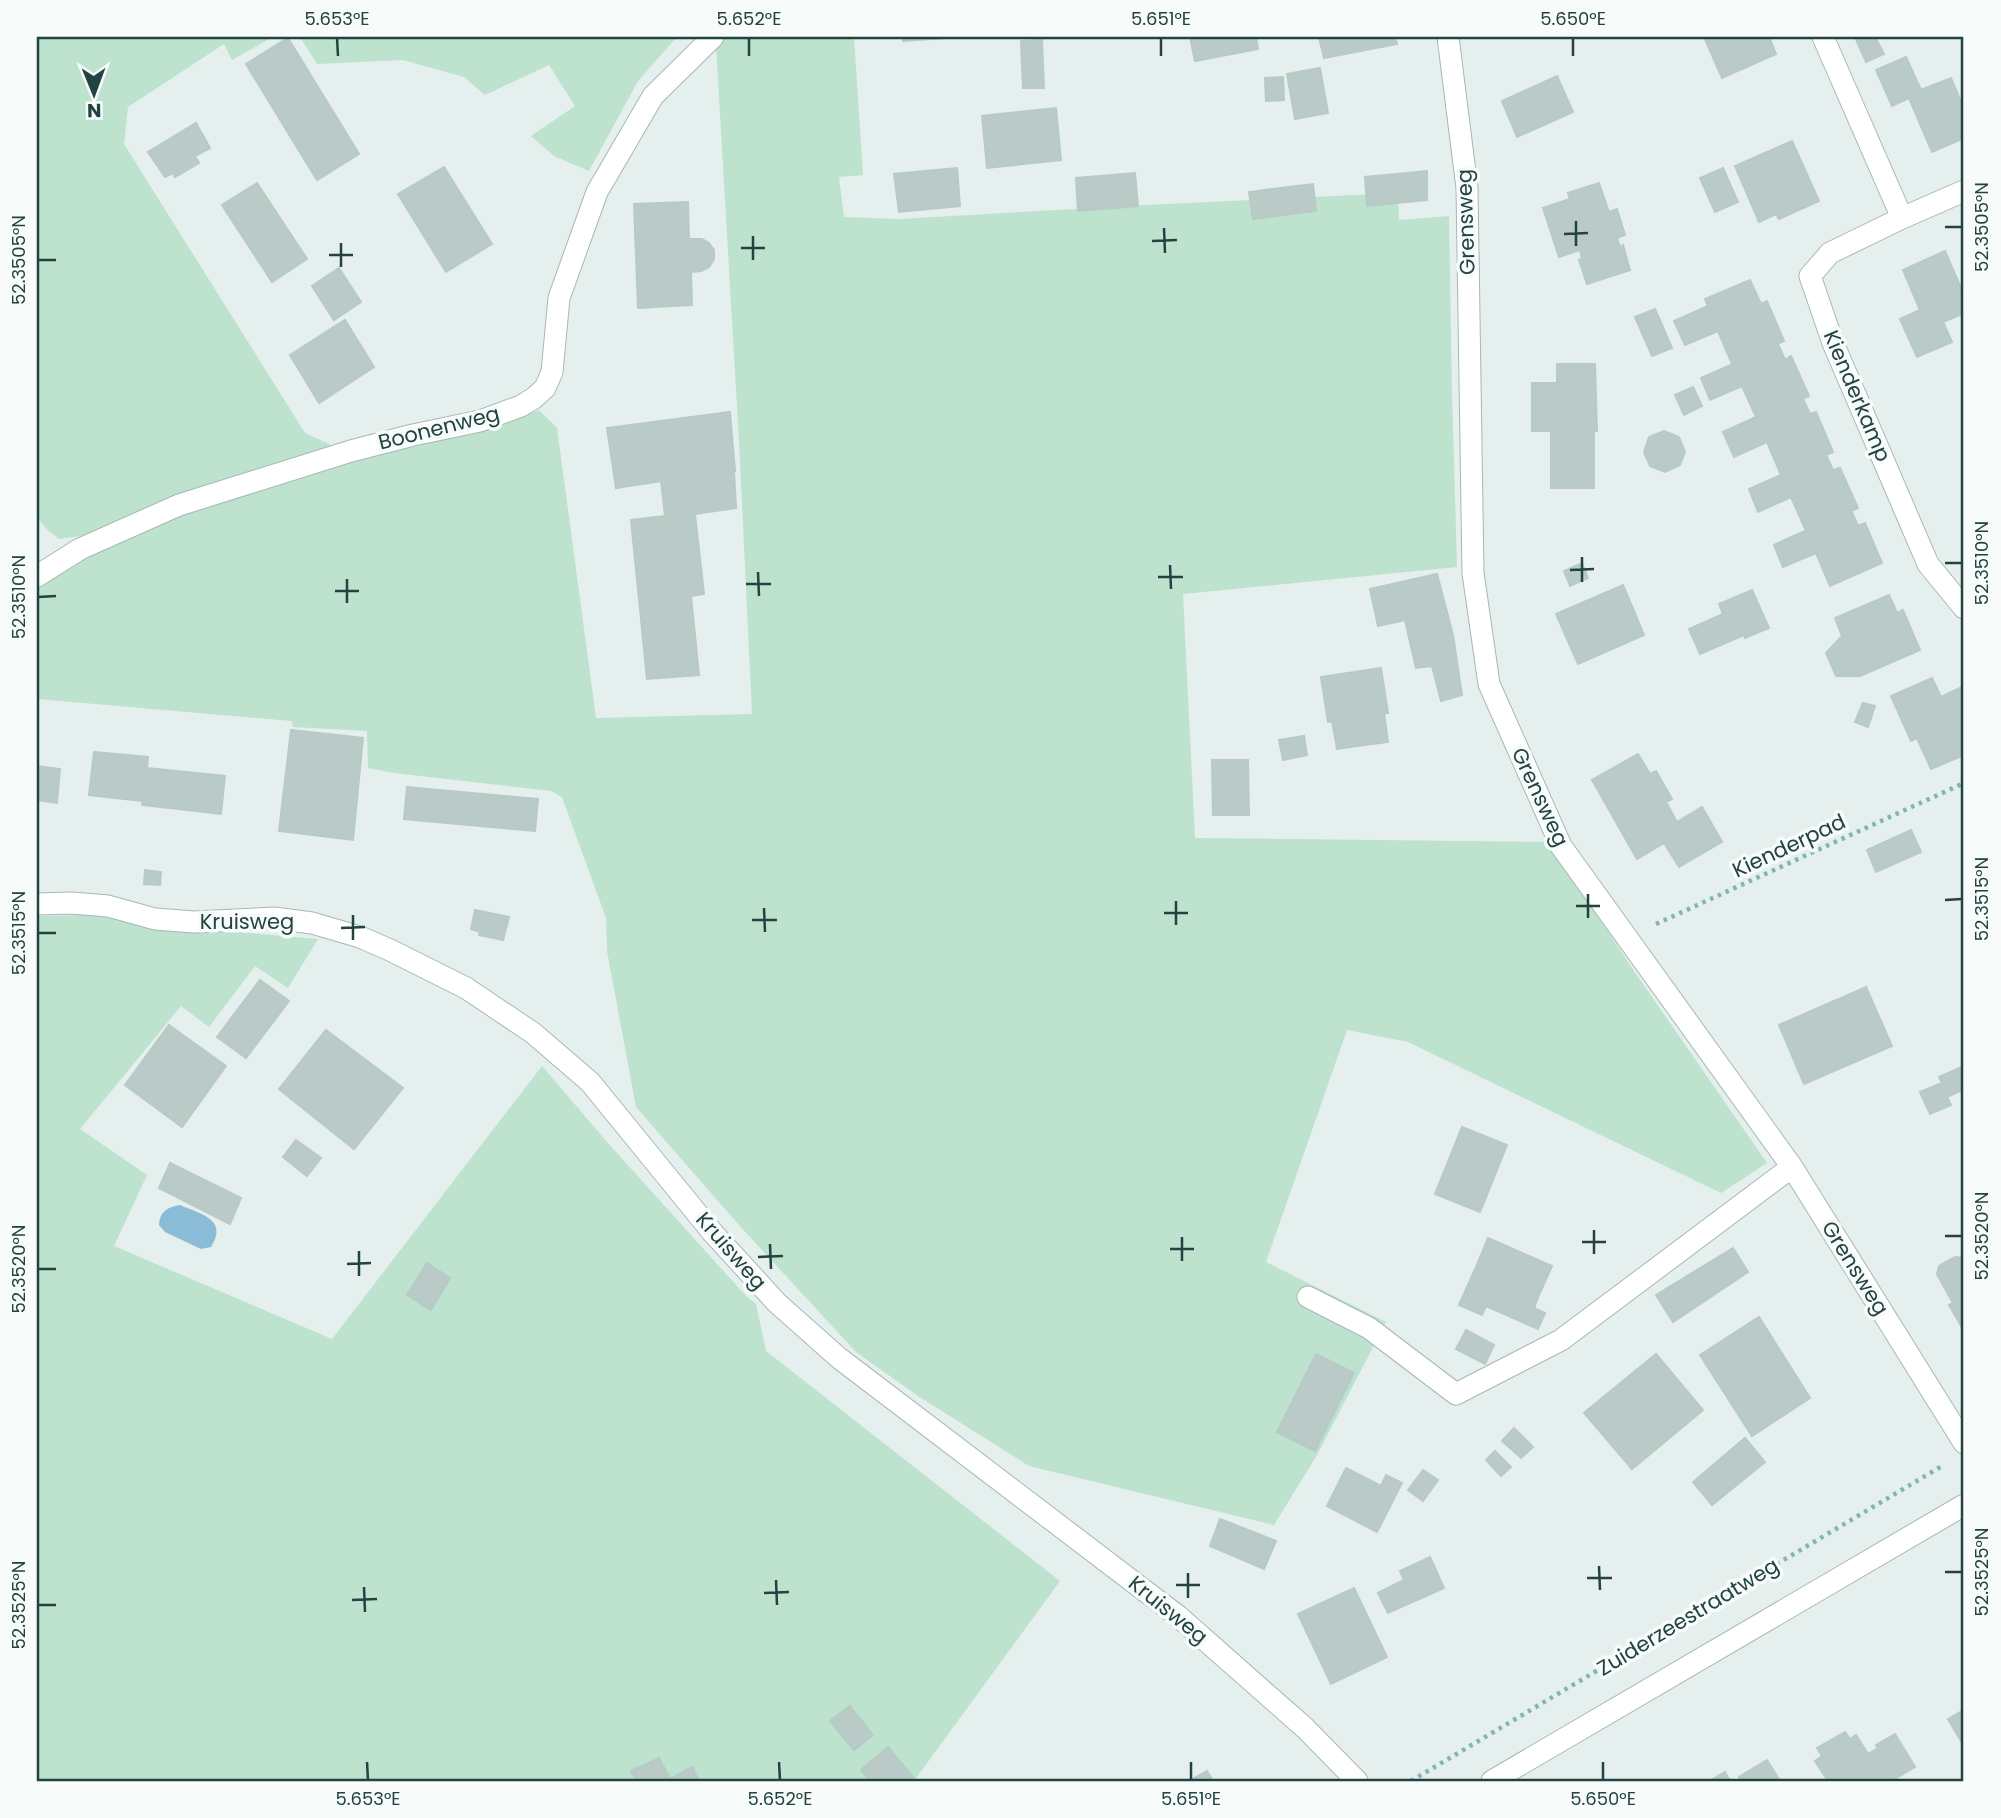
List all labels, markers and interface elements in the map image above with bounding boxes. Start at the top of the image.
text: 5.653°E [304,6,370,31]
text: 5.652°E [717,6,781,31]
text: 5.651°E [1131,6,1191,31]
text: 5.650°E [1540,6,1606,31]
north arrow [60,60,130,130]
text: N [87,97,102,124]
street label: Grensweg [1449,169,1482,276]
text: 52.3505°N [1969,182,1994,272]
text: 52.3505°N [6,215,31,305]
street label: Kienderkamp [1817,326,1898,466]
street label: Boonenweg [375,398,503,457]
text: 52.3510°N [1969,521,1994,605]
text: 52.3510°N [6,555,31,639]
street label: Grensweg [1505,743,1576,851]
street label: Kienderpad [1727,807,1850,884]
text: 52.3515°N [1969,857,1994,941]
text: 52.3515°N [6,891,31,975]
street label: Kruisweg [200,907,294,936]
text: 52.3520°N [1969,1191,1994,1281]
street label: Kruisweg [689,1206,773,1296]
street label: Grensweg [1815,1215,1896,1320]
text: 52.3520°N [6,1224,31,1314]
text: 52.3525°N [1969,1527,1994,1617]
street label: Zuiderzeestraatweg [1591,1551,1784,1682]
text: 52.3525°N [6,1560,31,1650]
street label: Kruisweg [1122,1569,1214,1651]
text: 5.653°E [335,1786,401,1811]
text: 5.652°E [748,1786,812,1811]
text: 5.651°E [1161,1786,1221,1811]
text: 5.650°E [1570,1786,1636,1811]

